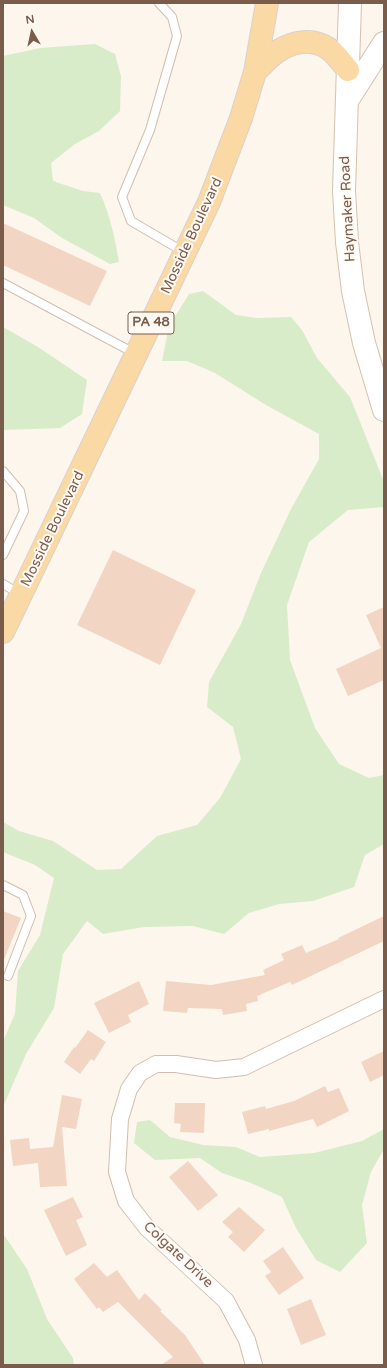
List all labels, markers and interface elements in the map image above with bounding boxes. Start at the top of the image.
north arrow [12,12,52,52]
text: N [25,13,35,27]
street label: Haymaker Road [337,156,359,262]
street label: Mosside Boulevard [158,175,226,297]
road number: PA 48 [128,312,174,334]
street label: Mosside Boulevard [18,469,88,589]
street label: Colgate Drive [140,1218,216,1292]

